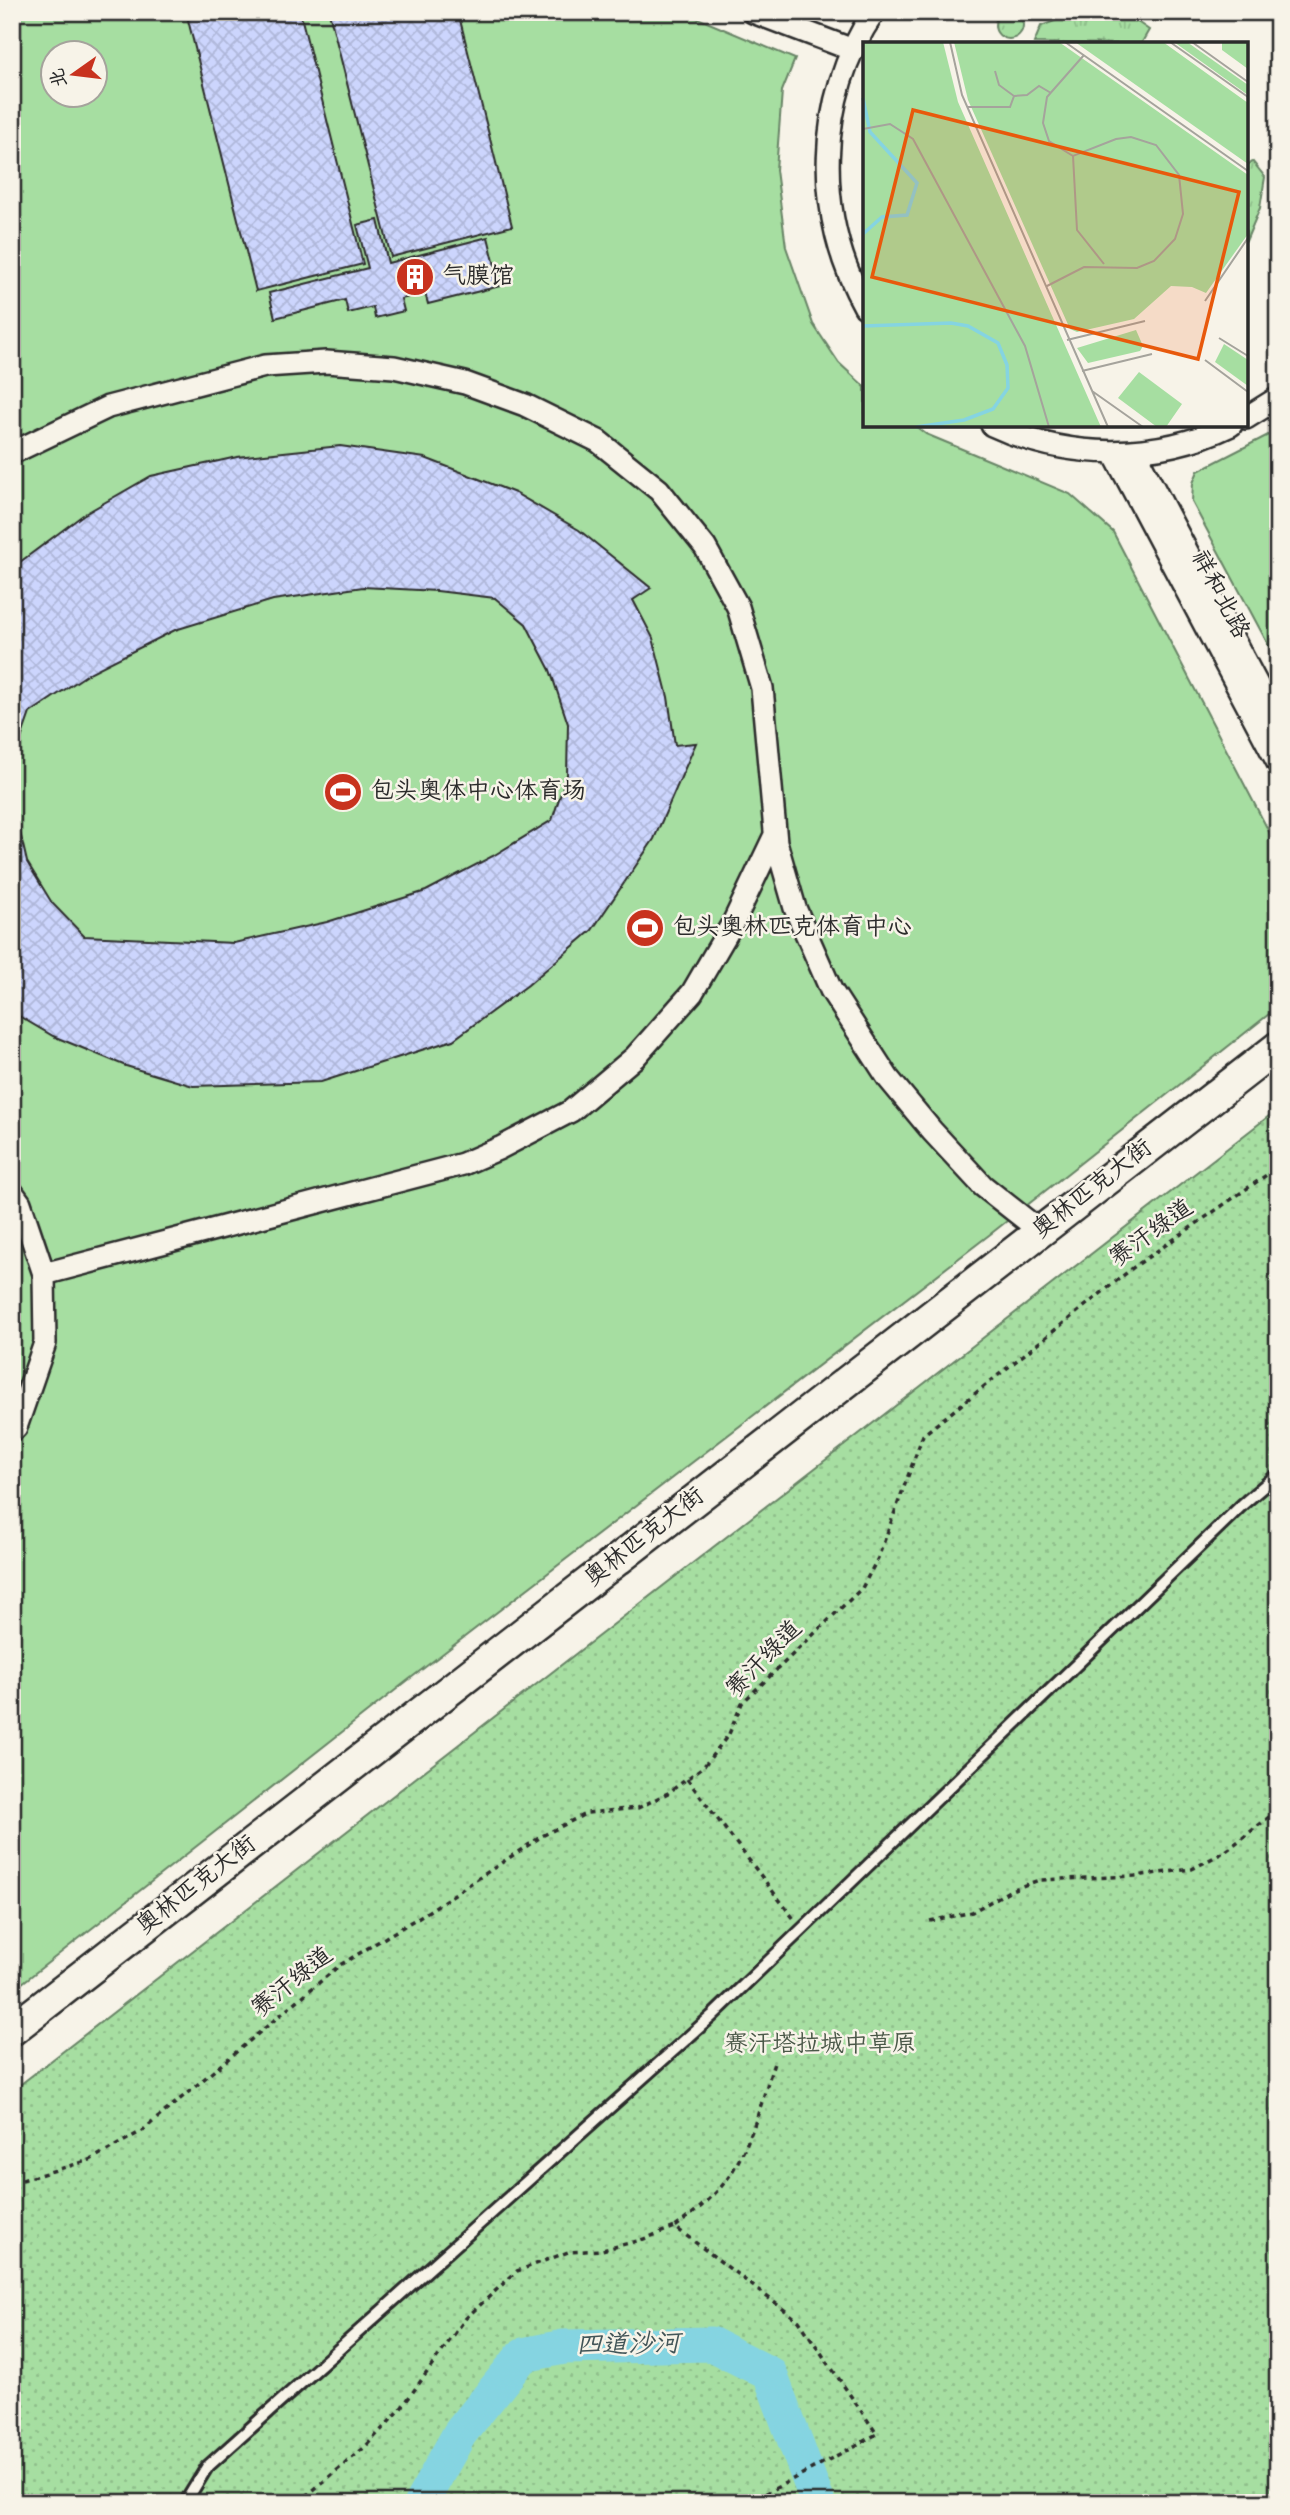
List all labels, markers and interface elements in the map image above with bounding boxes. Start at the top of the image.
north arrow [38,38,108,108]
inset map [863,42,1248,427]
text: 北 [45,65,75,90]
building icon: 气膜馆 [394,256,436,298]
place label: 气膜馆 [442,260,514,295]
street label: 祥和北路 [1181,544,1257,646]
sports icon: 包头奥体中心体育场 [322,771,364,813]
place label: 包头奥体中心体育场 [370,775,586,810]
sports icon: 包头奥林匹克体育中心 [624,907,666,949]
place label: 包头奥林匹克体育中心 [672,911,912,946]
street label: 奥林匹克大街 [1025,1132,1161,1248]
street label: 赛汗绿道 [1103,1192,1201,1276]
street label: 奥林匹克大街 [577,1480,713,1596]
street label: 赛汗绿道 [719,1613,811,1707]
street label: 奥林匹克大街 [129,1828,265,1944]
street label: 赛汗绿道 [245,1939,341,2027]
park label: 赛汗塔拉城中草原 [724,2028,916,2063]
water label: 四道沙河 [576,2326,684,2366]

